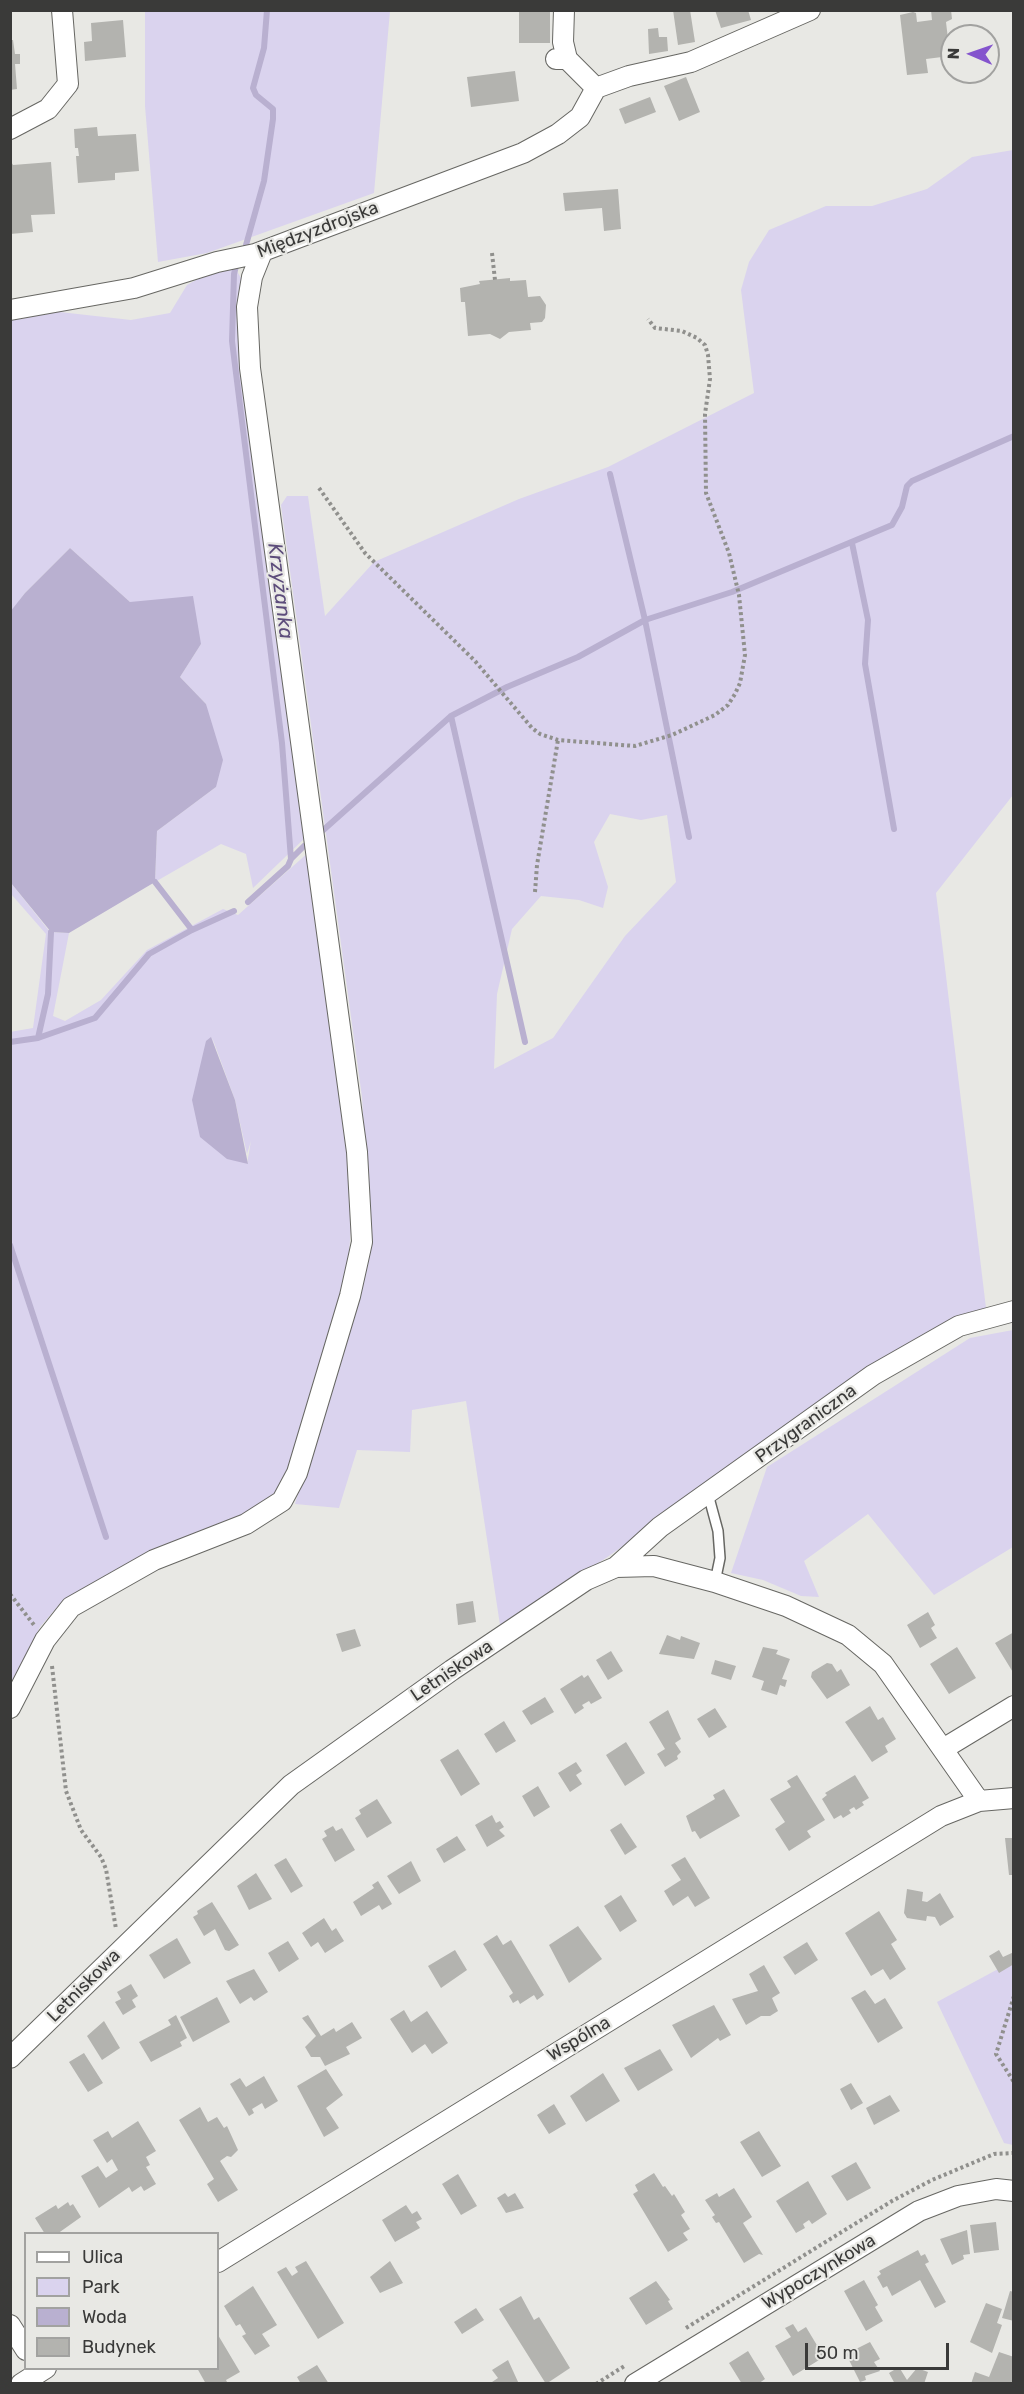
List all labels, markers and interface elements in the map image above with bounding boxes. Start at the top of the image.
north arrow [940,24,1000,84]
text: N [944,47,963,60]
street label: Międzyzdrojska [254,197,382,263]
water label: Krzyżanka [262,542,298,640]
street label: Przygraniczna [751,1380,861,1468]
street label: Letniskowa [407,1636,497,1706]
street label: Letniskowa [43,1945,125,2027]
street label: Wspólna [544,2012,614,2066]
street label: Wypoczynkowa [758,2230,880,2314]
legend [24,2232,219,2370]
text: Ulica [82,2246,123,2268]
text: Park [82,2276,119,2298]
text: Woda [82,2306,127,2328]
scale bar [808,2331,952,2369]
text: Budynek [82,2336,156,2358]
text: 50 m [816,2342,859,2364]

